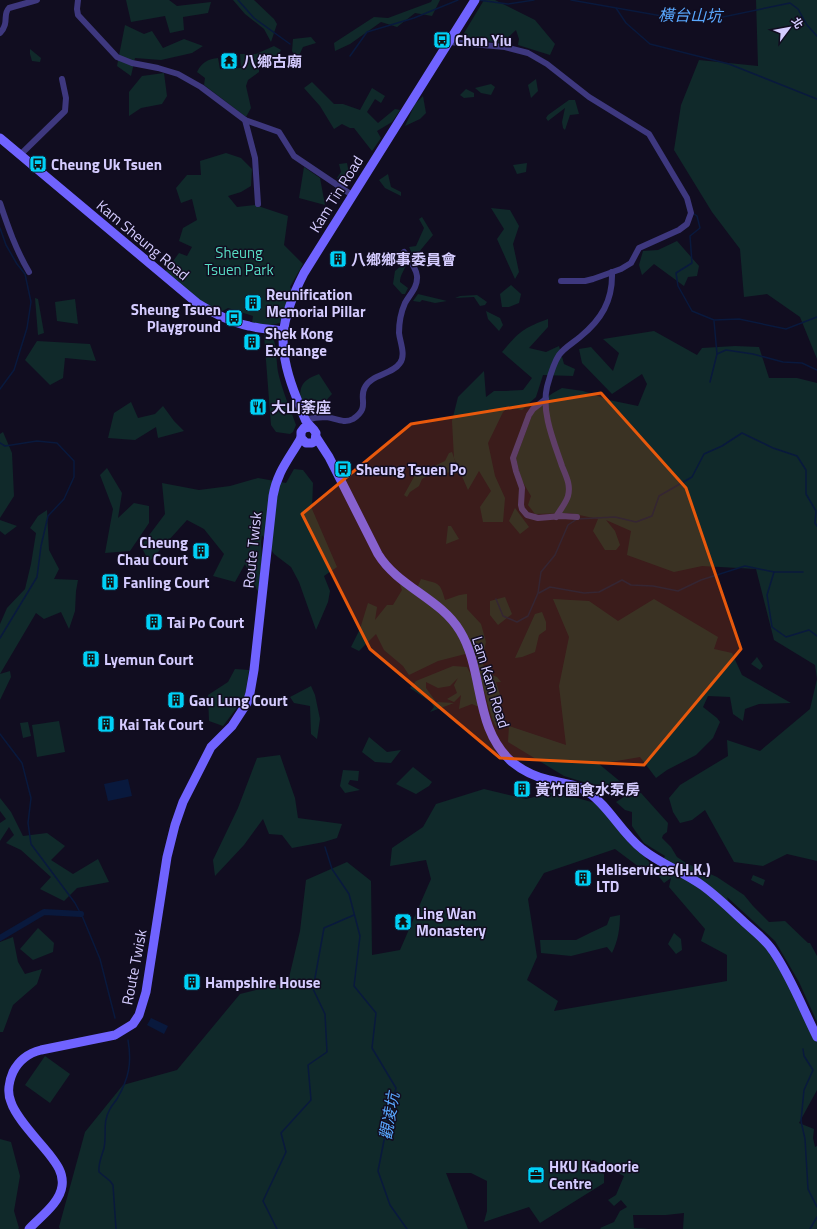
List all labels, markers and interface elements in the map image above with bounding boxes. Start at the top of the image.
water label: 橫台山坑 [658,2,724,28]
north arrow [769,8,809,48]
text: 北 [788,14,807,32]
place label: Chun Yiu [455,29,512,52]
bus stop icon: Chun Yiu [432,30,452,50]
place label: 八鄉古廟 [242,50,302,73]
temple icon: 八鄉古廟 [219,51,239,71]
street label: Kam Tin Road [303,151,369,237]
place label: Cheung Uk Tsuen [51,153,162,176]
bus stop icon: Cheung Uk Tsuen [28,154,48,174]
street label: Kam Sheung Road [92,194,194,286]
park label: Sheung Tsuen Park [204,241,274,281]
place label: 八鄉鄉事委員會 [351,248,456,271]
building icon: 八鄉鄉事委員會 [328,249,348,269]
place label: Reunification Memorial Pillar [266,283,366,323]
building icon: Reunification Memorial Pillar [243,293,263,313]
place label: Sheung Tsuen Playground [131,298,221,338]
bus stop icon: Sheung Tsuen Playground [224,308,244,328]
place label: Shek Kong Exchange [265,322,333,362]
building icon: Shek Kong Exchange [242,332,262,352]
place label: 大山荼座 [271,396,331,419]
restaurant icon: 大山荼座 [248,397,268,417]
place label: Sheung Tsuen Po [356,458,466,481]
bus stop icon: Sheung Tsuen Po [333,459,353,479]
street label: Route Twisk [237,511,267,589]
place label: Cheung Chau Court [117,531,189,571]
building icon: Cheung Chau Court [191,541,211,561]
place label: Fanling Court [123,571,210,594]
building icon: Fanling Court [100,572,120,592]
place label: Tai Po Court [167,611,245,634]
building icon: Tai Po Court [144,612,164,632]
street label: Lam Kam Road [466,633,516,731]
place label: Lyemun Court [104,648,194,671]
building icon: Lyemun Court [81,649,101,669]
place label: Gau Lung Court [189,689,288,712]
building icon: Gau Lung Court [166,690,186,710]
place label: Kai Tak Court [119,713,204,736]
building icon: Kai Tak Court [96,714,116,734]
place label: 黃竹園食水泵房 [535,778,640,801]
building icon: 黃竹園食水泵房 [512,779,532,799]
place label: Heliservices(H.K.) LTD [596,858,711,898]
building icon: Heliservices(H.K.) LTD [573,868,593,888]
place label: Ling Wan Monastery [416,902,486,942]
temple icon: Ling Wan Monastery [393,912,413,932]
street label: Route Twisk [115,927,153,1007]
place label: Hampshire House [205,971,321,994]
building icon: Hampshire House [182,972,202,992]
water label: 觀凌坑 [373,1088,405,1142]
place label: HKU Kadoorie Centre [549,1155,639,1195]
office icon: HKU Kadoorie Centre [526,1165,546,1185]

